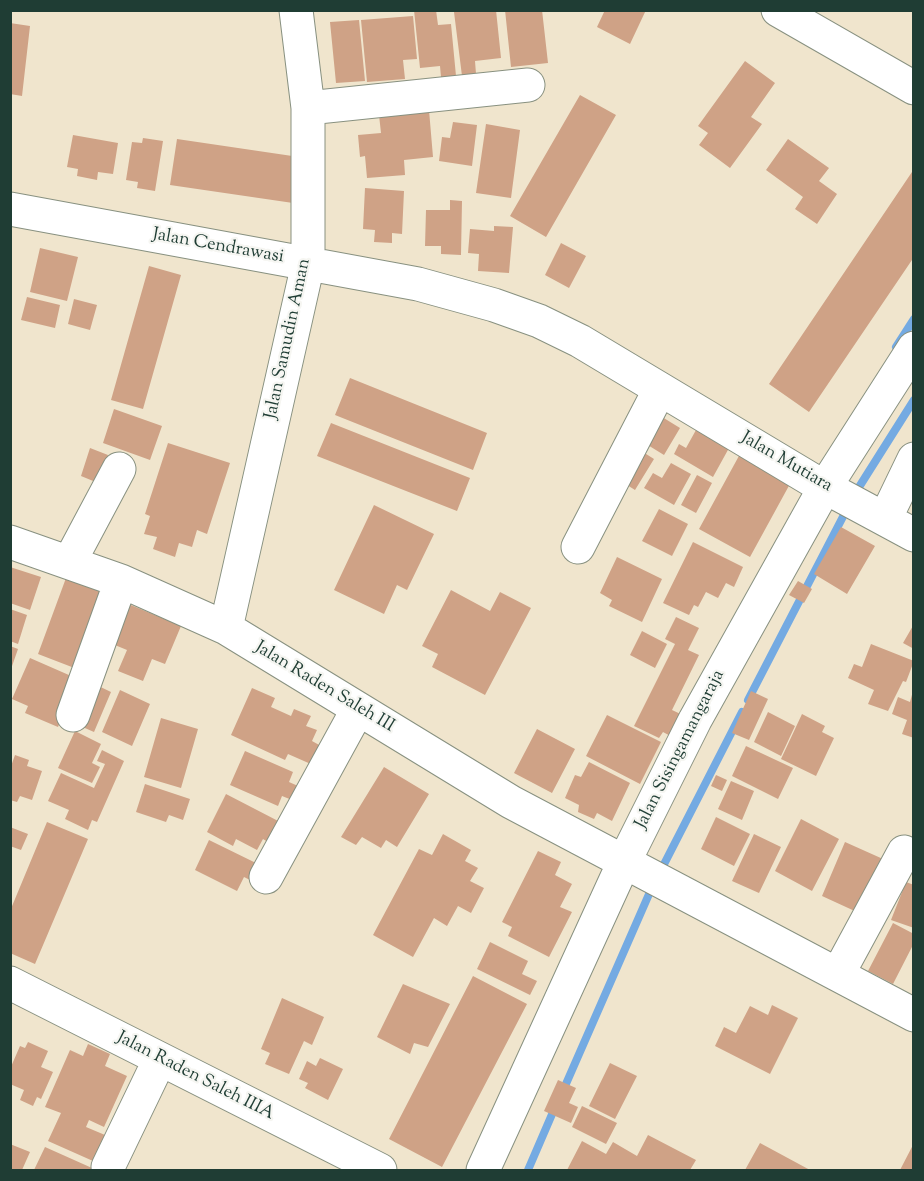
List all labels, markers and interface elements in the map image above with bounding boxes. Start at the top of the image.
street label: Jalan Cendrawasi [151,225,285,269]
street label: Jalan Samudin Aman [261,257,317,421]
street label: Jalan Mutiara [736,428,836,498]
street label: Jalan Raden Saleh III [250,638,398,738]
street label: Jalan Sisingamangaraja [632,667,730,833]
street label: Jalan Raden Saleh IIIA [113,1028,277,1126]

